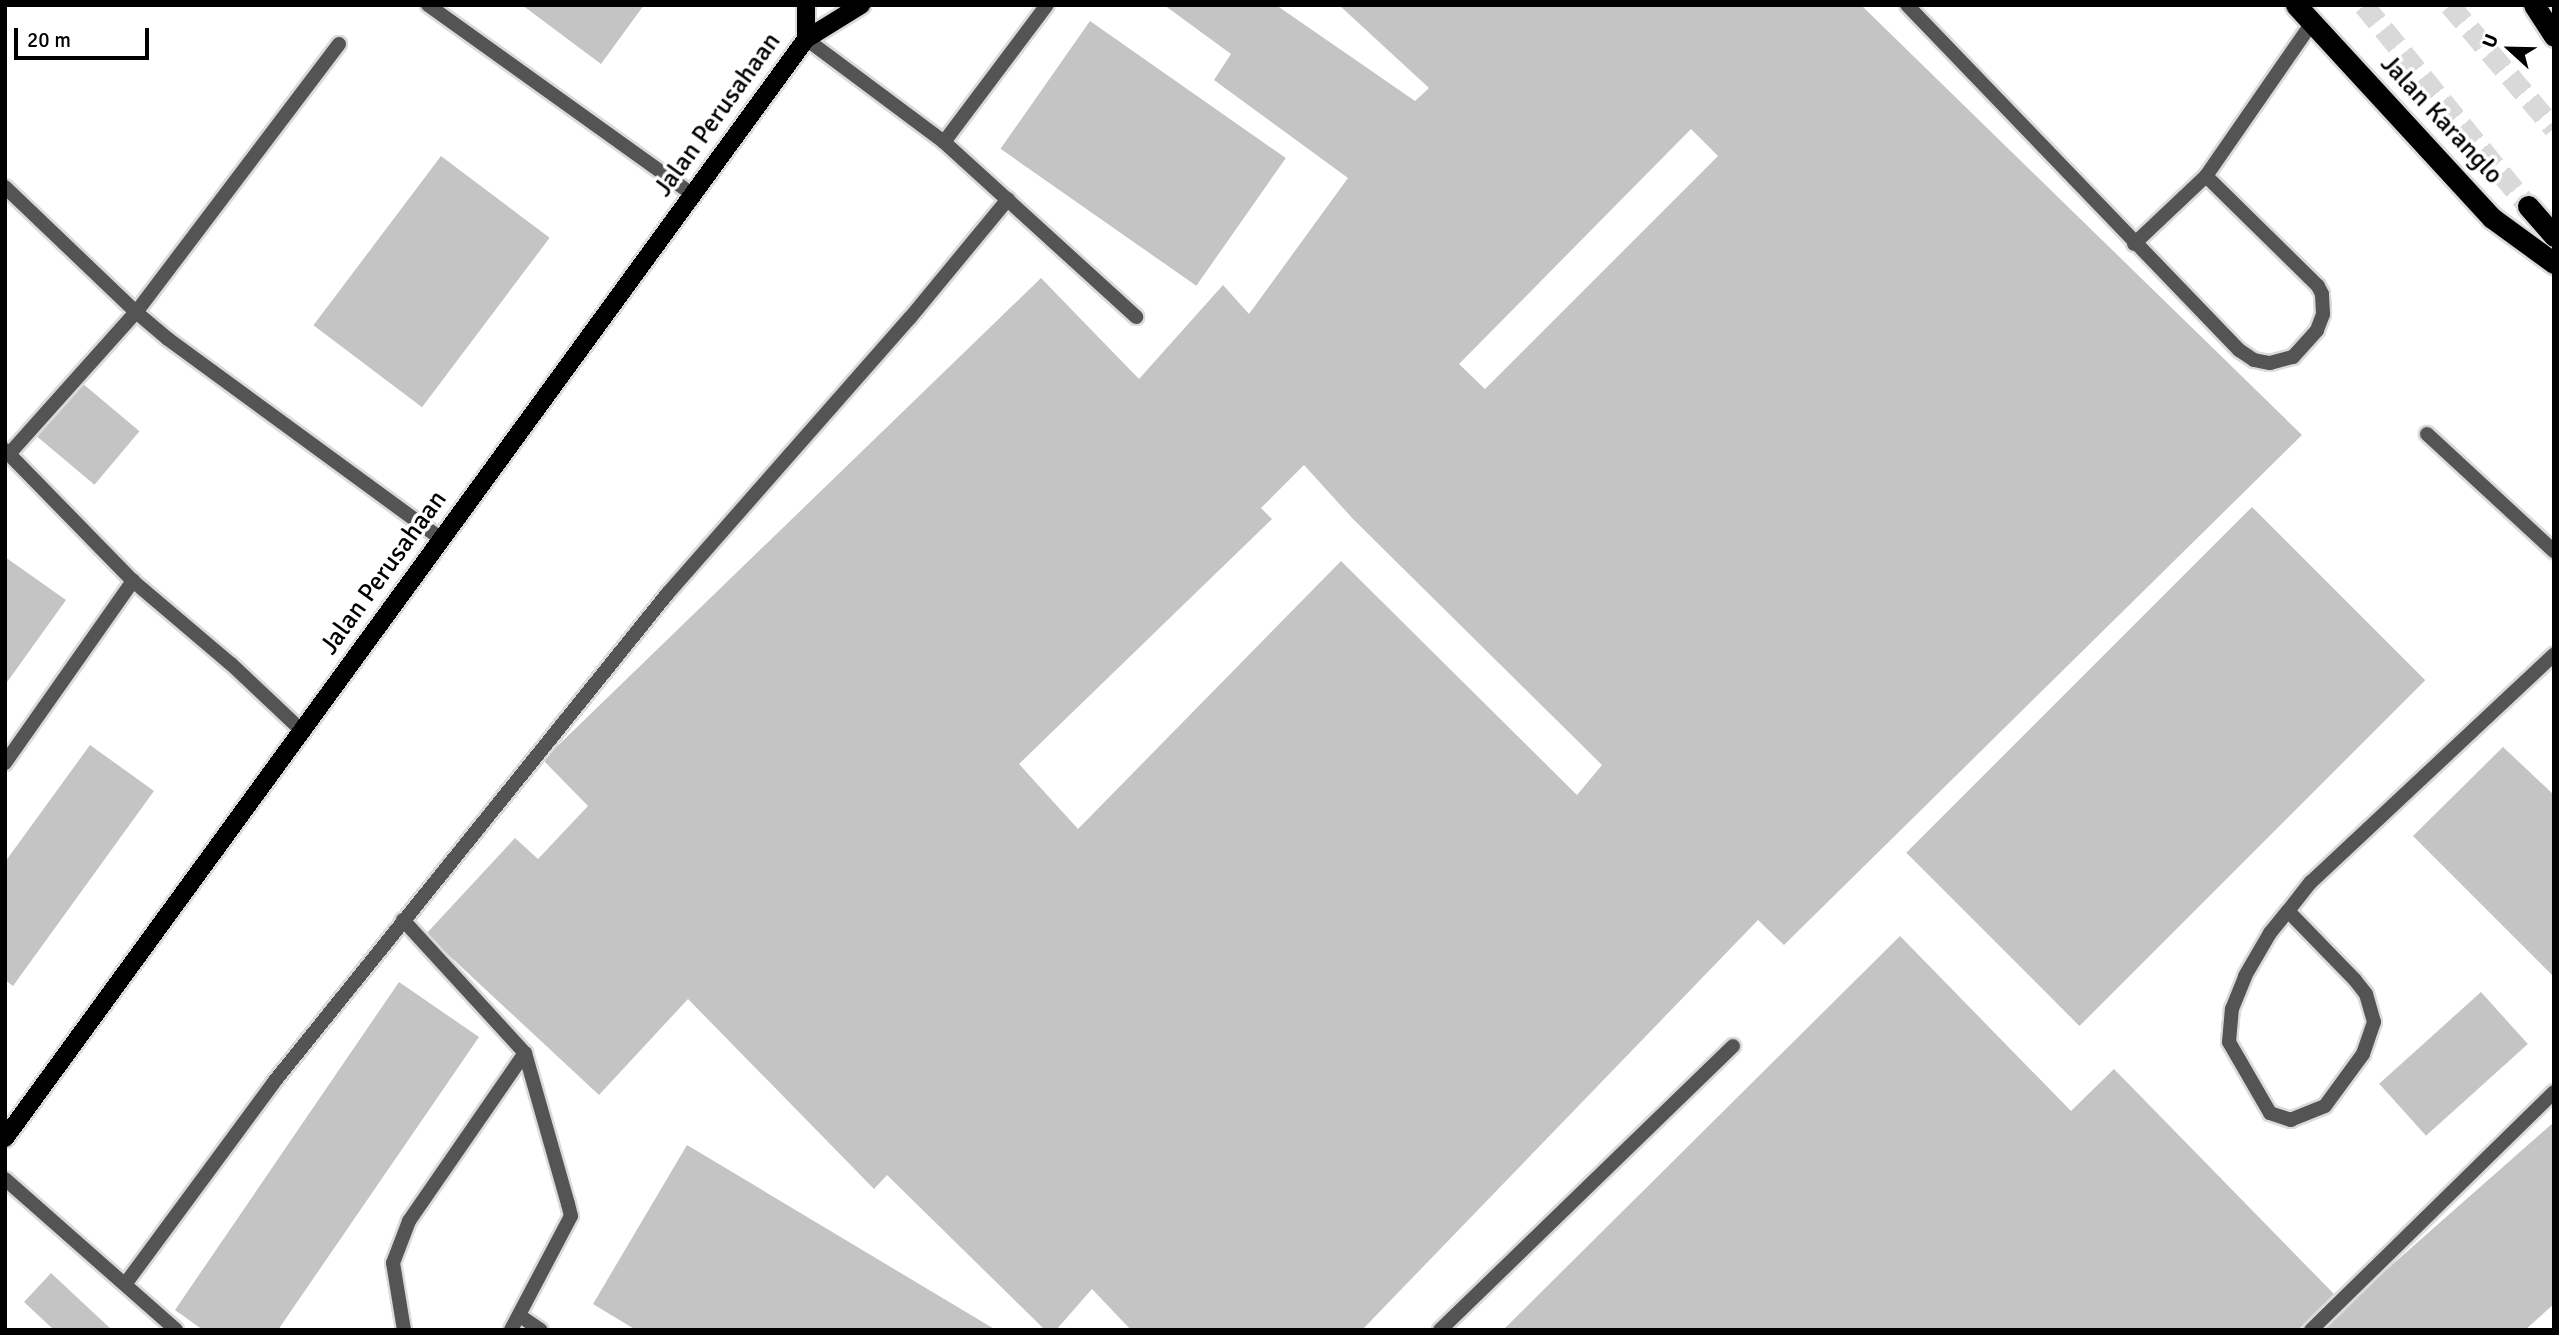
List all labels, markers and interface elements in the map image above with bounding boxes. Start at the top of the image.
scale bar [18,14,152,58]
north arrow [2475,14,2545,84]
text: 20 m [27,27,71,53]
street label: Jalan Perusahaan [648,27,788,203]
text: U [2477,31,2504,52]
street label: Jalan Karanglo [2373,49,2509,191]
street label: Jalan Perusahaan [314,485,454,661]

